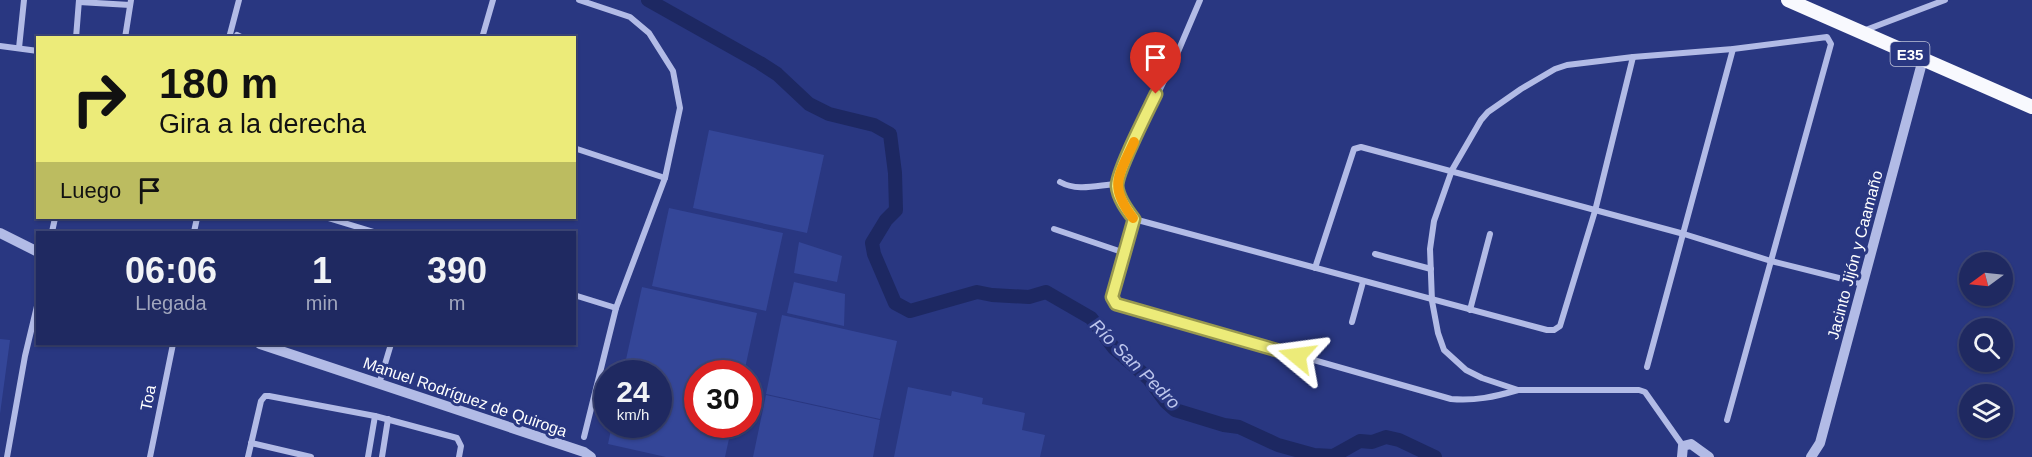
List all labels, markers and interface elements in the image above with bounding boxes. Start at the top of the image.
pin [1130,32,1181,94]
icon: arrive [1139,41,1172,74]
road number: E35 [1890,42,1930,66]
icon: right [60,60,138,138]
text: 180 m [159,60,278,107]
text: Gira a la derecha [159,109,366,139]
street label: Jacinto Jijón y Caamaño [1824,169,1886,341]
icon: arrive [133,174,166,207]
text: Luego [60,178,121,203]
text: 06:06 [125,250,217,291]
text: 1 [312,250,332,291]
text: 390 [427,250,487,291]
north arrow [1959,252,2013,306]
map controls [1959,252,2013,438]
text: Llegada [135,292,207,314]
text: min [306,292,338,314]
text: m [449,292,465,314]
water label: Río San Pedro [1086,315,1184,413]
button: search [1959,318,2013,372]
position arrow [1265,324,1329,388]
street label: Manuel Rodríguez de Quiroga [361,354,569,440]
speed limit sign: 30 [684,360,762,438]
text: 24 [616,375,650,408]
street label: Toa [137,384,159,412]
button: layers [1959,384,2013,438]
text: km/h [617,406,649,423]

